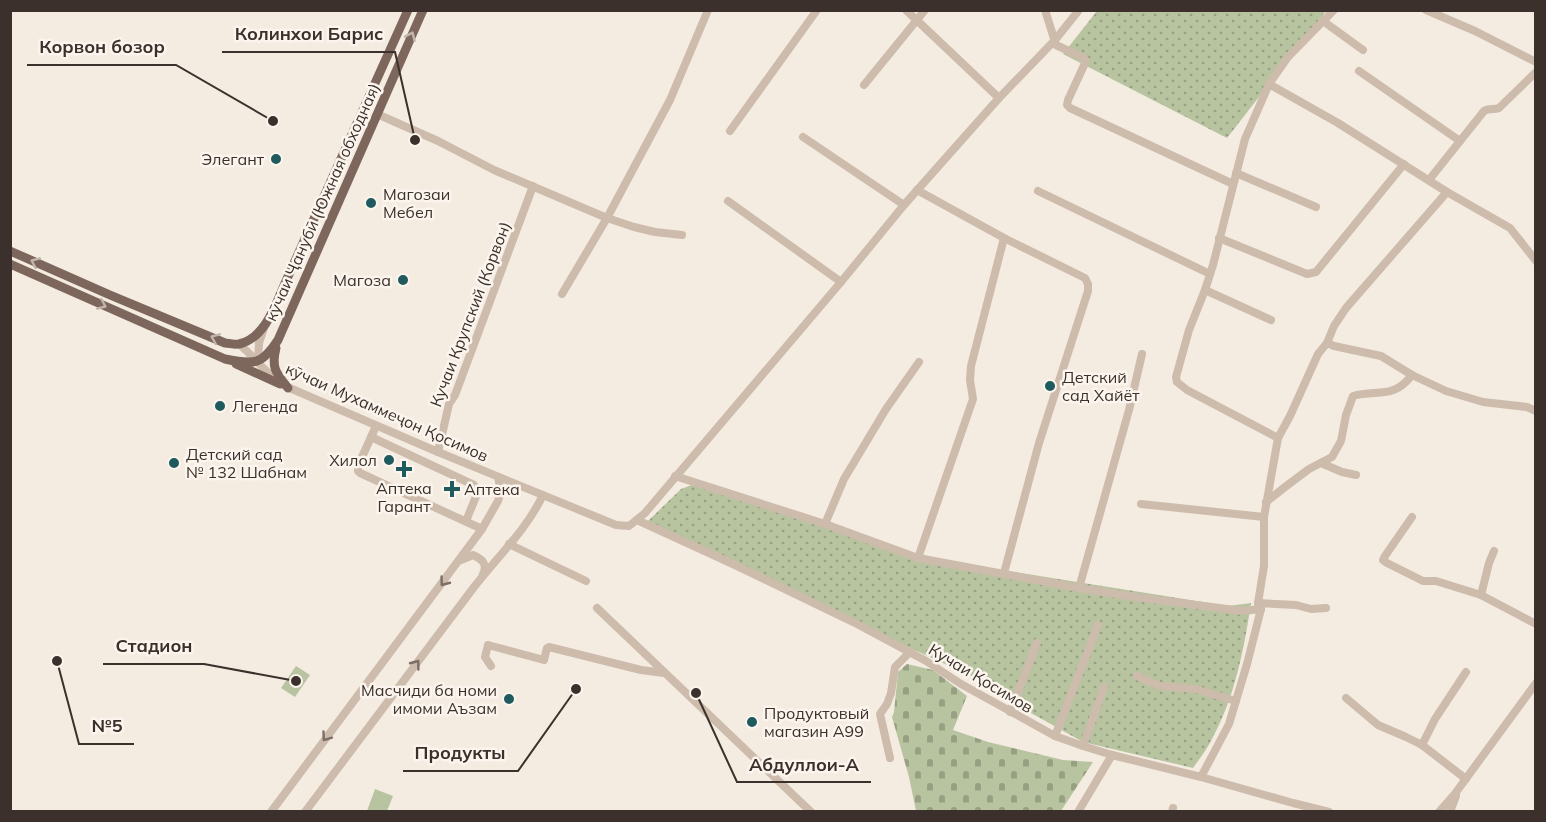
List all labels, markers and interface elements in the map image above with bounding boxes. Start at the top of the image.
callout: Колинхои Барис [222,16,395,52]
text: Колинхои Барис [235,22,383,45]
callout: Корвон бозор [27,29,176,65]
one-way arrow [404,32,416,43]
text: Корвон бозор [39,35,165,58]
street label: кӯчаи Ҷанубӣ (Южная обходная) [260,80,384,324]
place label: Элегант [201,149,265,169]
marker: Элегант [269,152,283,166]
place label: Магозаи Мебел [383,184,450,222]
marker: Магозаи Мебел [364,196,378,210]
street label: Кучаи Крупский (Корвон) [425,218,515,410]
one-way arrow [31,257,42,269]
place label: Магоза [333,270,391,290]
marker: Магоза [396,273,410,287]
one-way arrow [96,297,107,309]
one-way arrow [210,333,221,345]
street label: кӯчаи Мухаммеҷон Қосимов [283,358,491,466]
place label: Детский сад Хайёт [1062,367,1140,405]
marker: Детский сад Хайёт [1043,379,1057,393]
place label: Легенда [232,396,298,416]
marker: Легенда [213,399,227,413]
place label: Детский сад № 132 Шабнам [186,444,307,482]
place label: Хилол [329,450,377,470]
marker: Хилол [382,453,396,467]
marker: Детский сад № 132 Шабнам [167,456,181,470]
marker: Аптека Гарант [397,462,411,476]
place label: Аптека Гарант [376,478,432,516]
place label: Аптека [464,479,520,499]
marker: Аптека [445,482,459,496]
one-way arrow [440,575,451,586]
callout: Стадион [103,628,204,664]
text: Стадион [116,634,192,657]
street label: Кучаи Қосимов [925,639,1037,717]
one-way arrow [409,659,420,670]
place label: Масчиди ба номи имоми Аъзам [361,680,497,718]
marker: Масчиди ба номи имоми Аъзам [502,692,516,706]
place label: Продуктовый магазин А99 [764,703,869,741]
callout: №5 [79,708,134,744]
text: №5 [92,714,123,737]
marker: Продуктовый магазин А99 [745,715,759,729]
one-way arrow [322,731,333,742]
callout: Продукты [403,735,518,771]
text: Продукты [415,741,505,764]
callout: Абдуллои-А [737,746,871,782]
text: Абдуллои-А [749,753,859,776]

